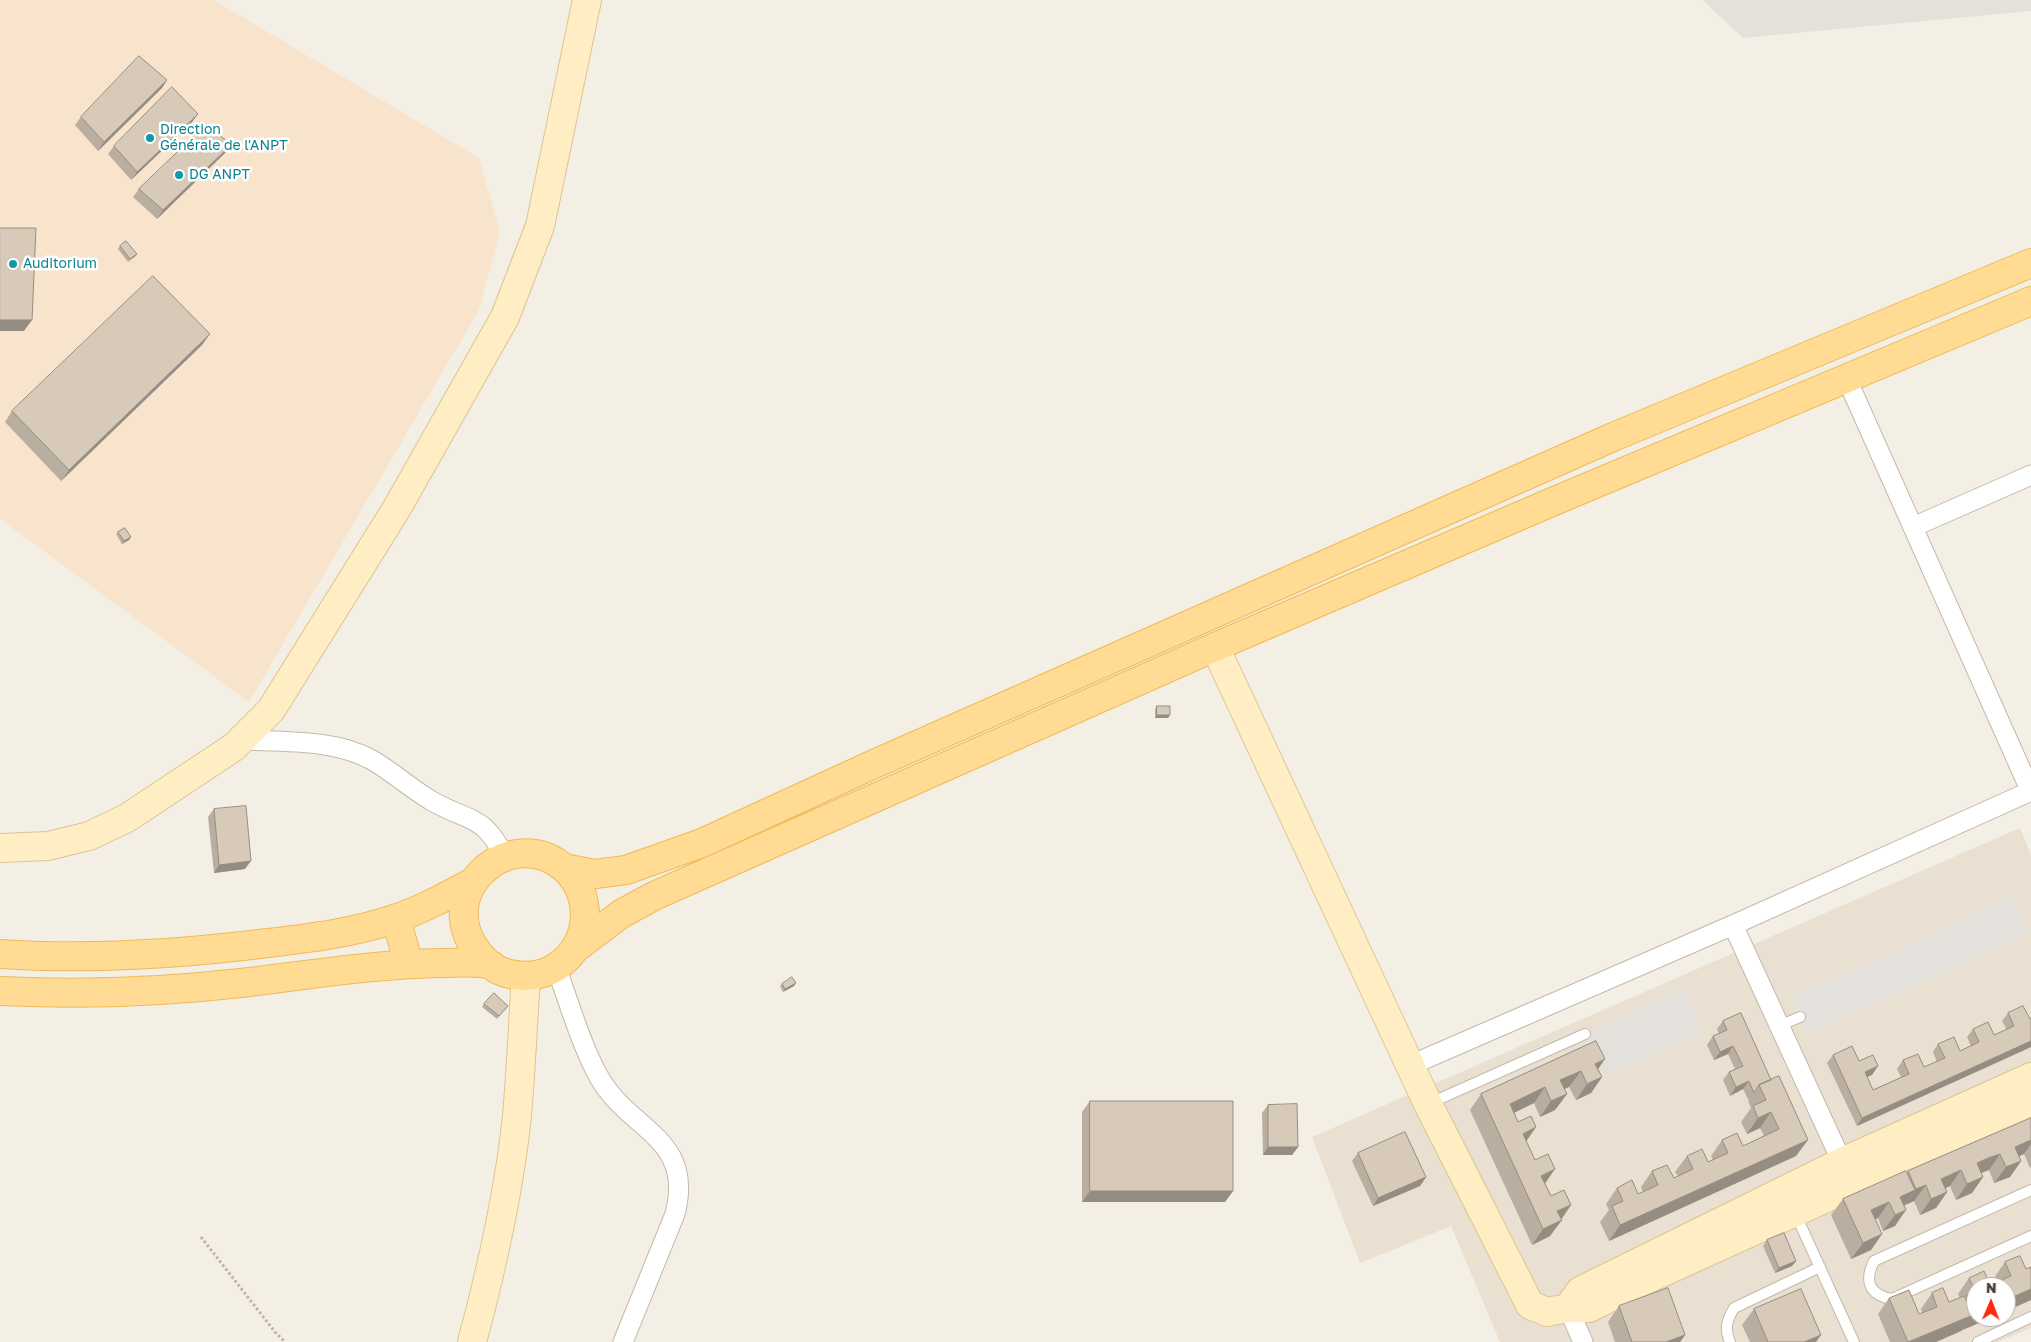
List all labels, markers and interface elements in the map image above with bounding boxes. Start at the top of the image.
place label: Direction Générale de l'ANPT [160,122,288,154]
marker: Direction Générale de l'ANPT [144,132,156,144]
place label: DG ANPT [189,167,250,183]
marker: DG ANPT [173,169,185,181]
place label: Auditorium [23,256,97,272]
marker: Auditorium [7,258,19,270]
north arrow [1966,1277,2016,1327]
text: N [1986,1279,1997,1296]

